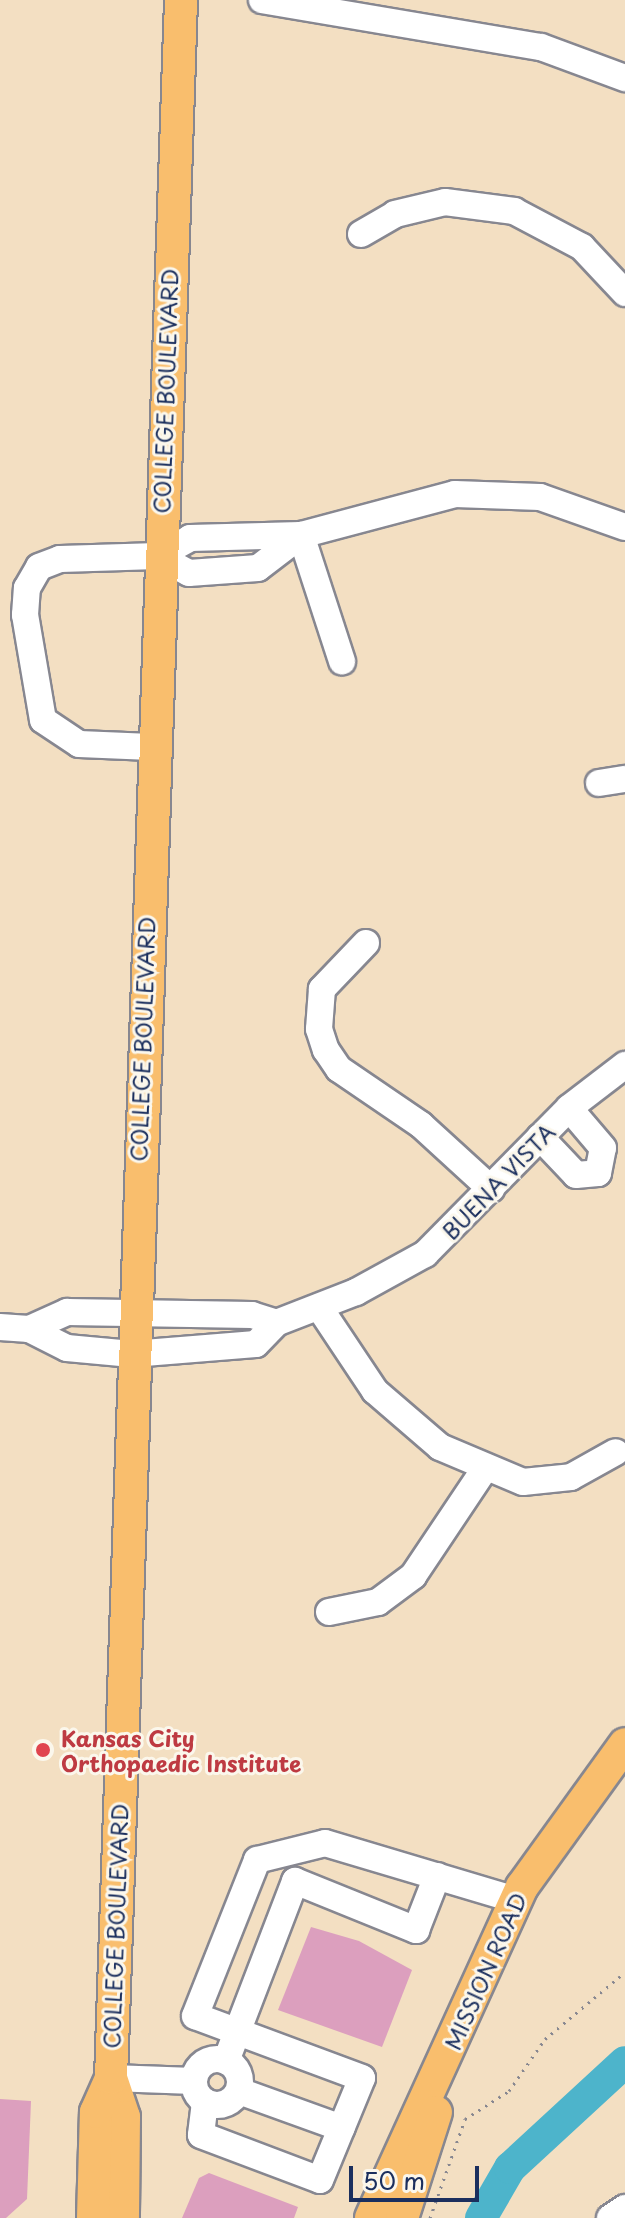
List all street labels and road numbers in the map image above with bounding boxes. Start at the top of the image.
street label: COLLEGE BOULEVARD [147,266,183,516]
street label: COLLEGE BOULEVARD [124,914,160,1164]
street label: BUENA VISTA [436,1118,560,1244]
street label: COLLEGE BOULEVARD [97,1801,133,2051]
street label: MISSION ROAD [438,1888,532,2054]

